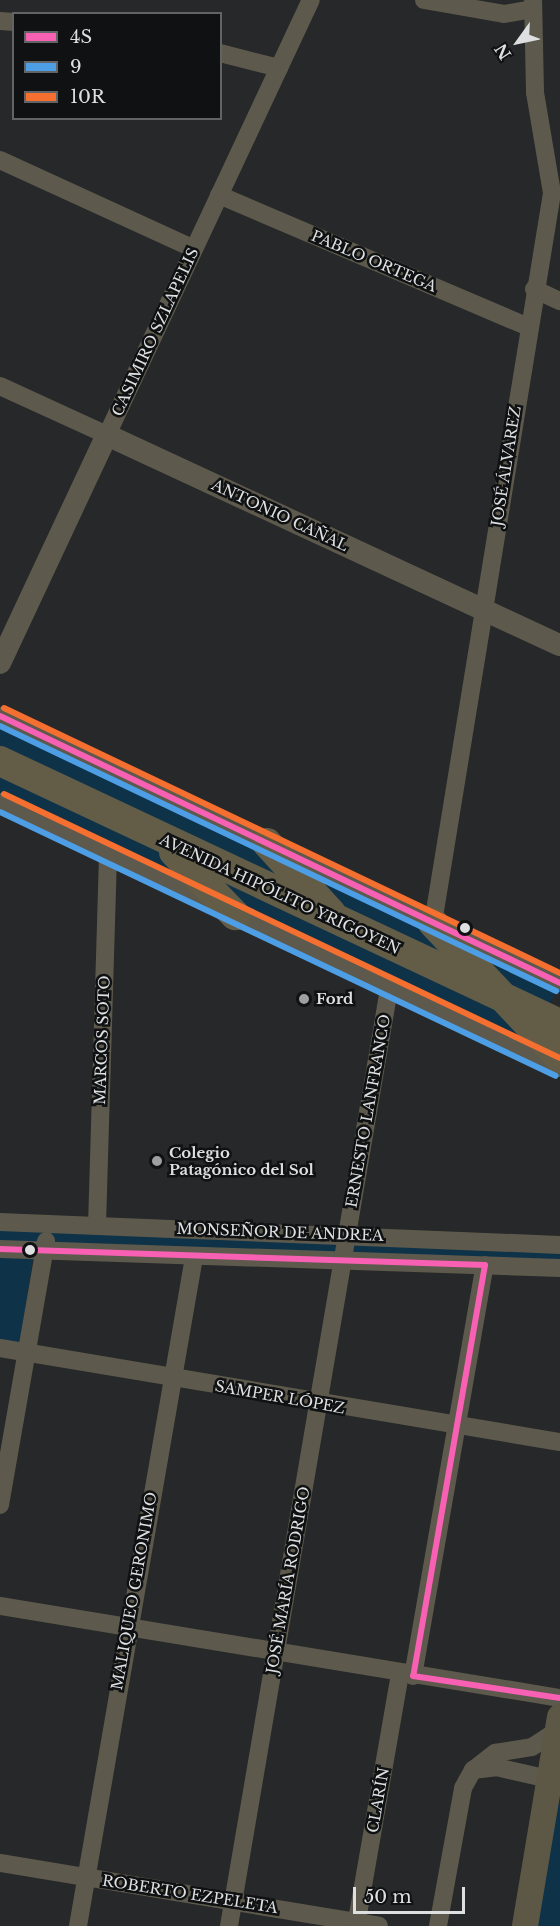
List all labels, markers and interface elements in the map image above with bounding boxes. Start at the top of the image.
legend [12,12,222,120]
north arrow [488,12,548,72]
text: 4S [70,26,92,48]
text: N [490,40,515,64]
text: 9 [70,56,82,78]
text: 10R [70,86,105,108]
street label: PABLO ORTEGA [309,226,439,296]
street label: CASIMIRO SZLAPELIS [108,245,202,419]
street label: JOSÉ ÁLVAREZ [488,404,524,528]
street label: ANTONIO CAÑAL [209,475,351,555]
street label: AVENIDA HIPÓLITO YRIGOYEN [156,830,404,958]
unlabelled marker [459,922,471,934]
street label: MARCOS SOTO [91,975,113,1105]
place label: Ford [316,990,353,1008]
marker: Ford [297,992,311,1006]
street label: ERNESTO LANFRANCO [342,1013,394,1209]
place label: Colegio Patagónico del Sol [169,1143,314,1178]
marker: Colegio Patagónico del Sol [150,1154,164,1168]
street label: MONSEÑOR DE ANDREA [176,1219,384,1245]
unlabelled marker [24,1244,36,1256]
street label: SAMPER LÓPEZ [213,1377,347,1417]
street label: JOSÉ MARÍA RODRIGO [263,1485,313,1675]
street label: MALIQUEO GERONIMO [108,1491,160,1691]
street label: CLARÍN [363,1766,393,1834]
street label: ROBERTO EZPELETA [101,1871,279,1917]
scale bar [356,1875,468,1913]
text: 50 m [364,1886,412,1908]

